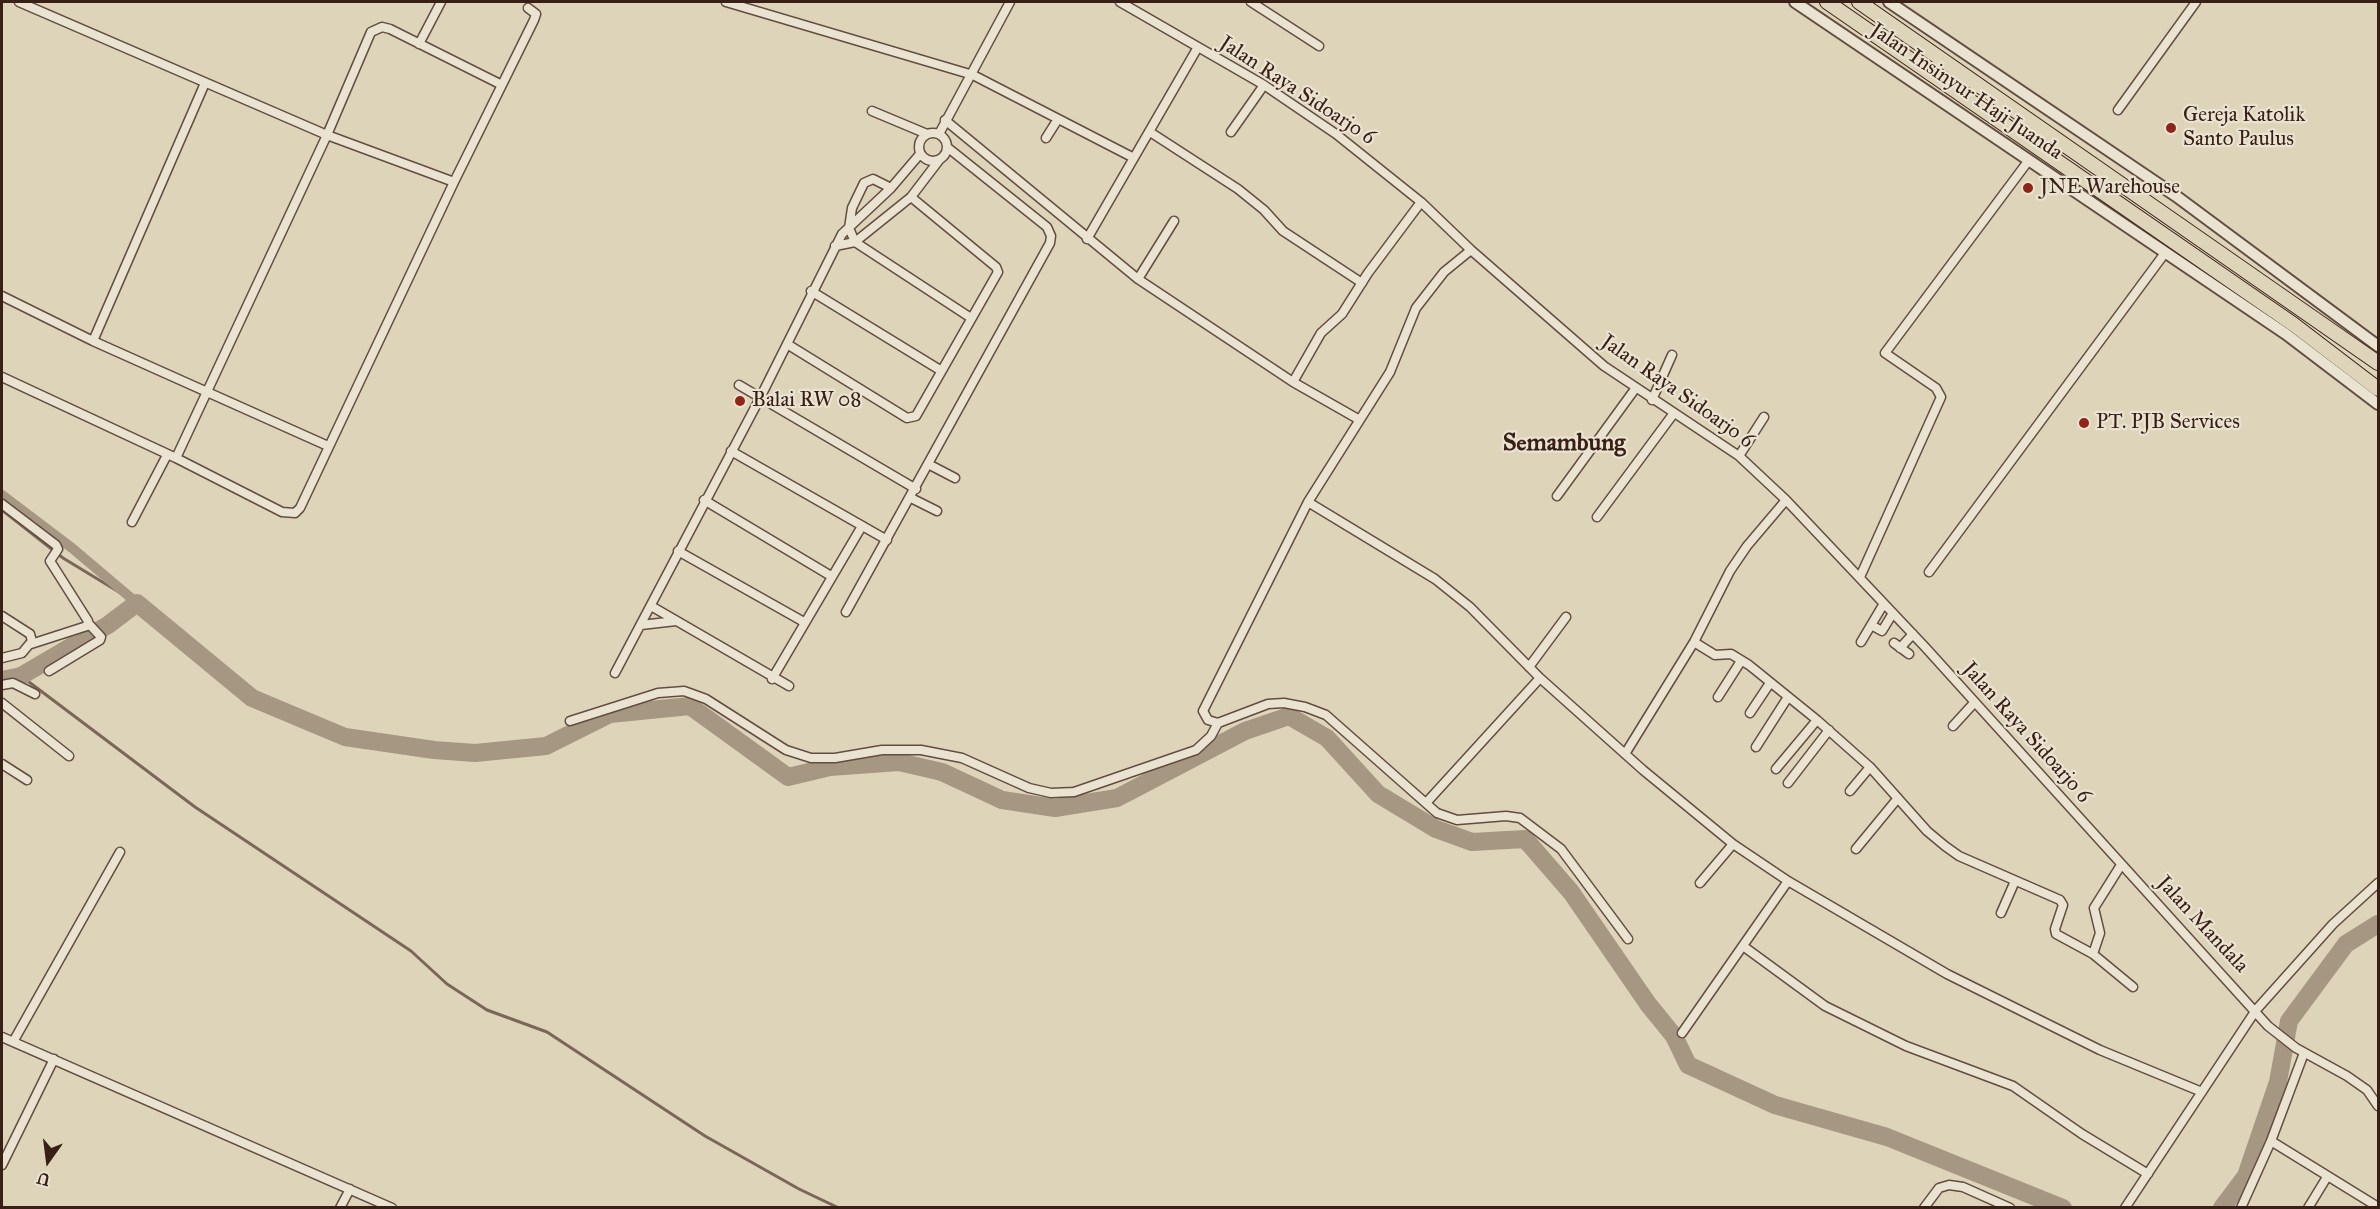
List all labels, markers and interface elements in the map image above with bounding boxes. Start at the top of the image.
street label: Jalan Insinyur Haji Juanda [1865,18,2067,166]
street label: Jalan Raya Sidoarjo 6 [1214,31,1380,151]
place label: Gereja Katolik Santo Paulus [2183,103,2305,153]
marker: Gereja Katolik Santo Paulus [2164,121,2178,135]
place label: JNE Warehouse [2040,175,2180,201]
marker: JNE Warehouse [2021,181,2035,195]
street label: Jalan Raya Sidoarjo 6 [1596,330,1758,454]
place label: Balai RW 08 [752,388,861,414]
marker: Balai RW 08 [733,394,747,408]
place label: PT. PJB Services [2096,410,2240,436]
marker: PT. PJB Services [2077,416,2091,430]
district label: Semambung [1503,430,1625,458]
street label: Jalan Raya Sidoarjo 6 [1956,657,2096,809]
street label: Jalan Mandala [2151,871,2253,979]
north arrow [18,1131,78,1191]
text: U [35,1168,52,1190]

